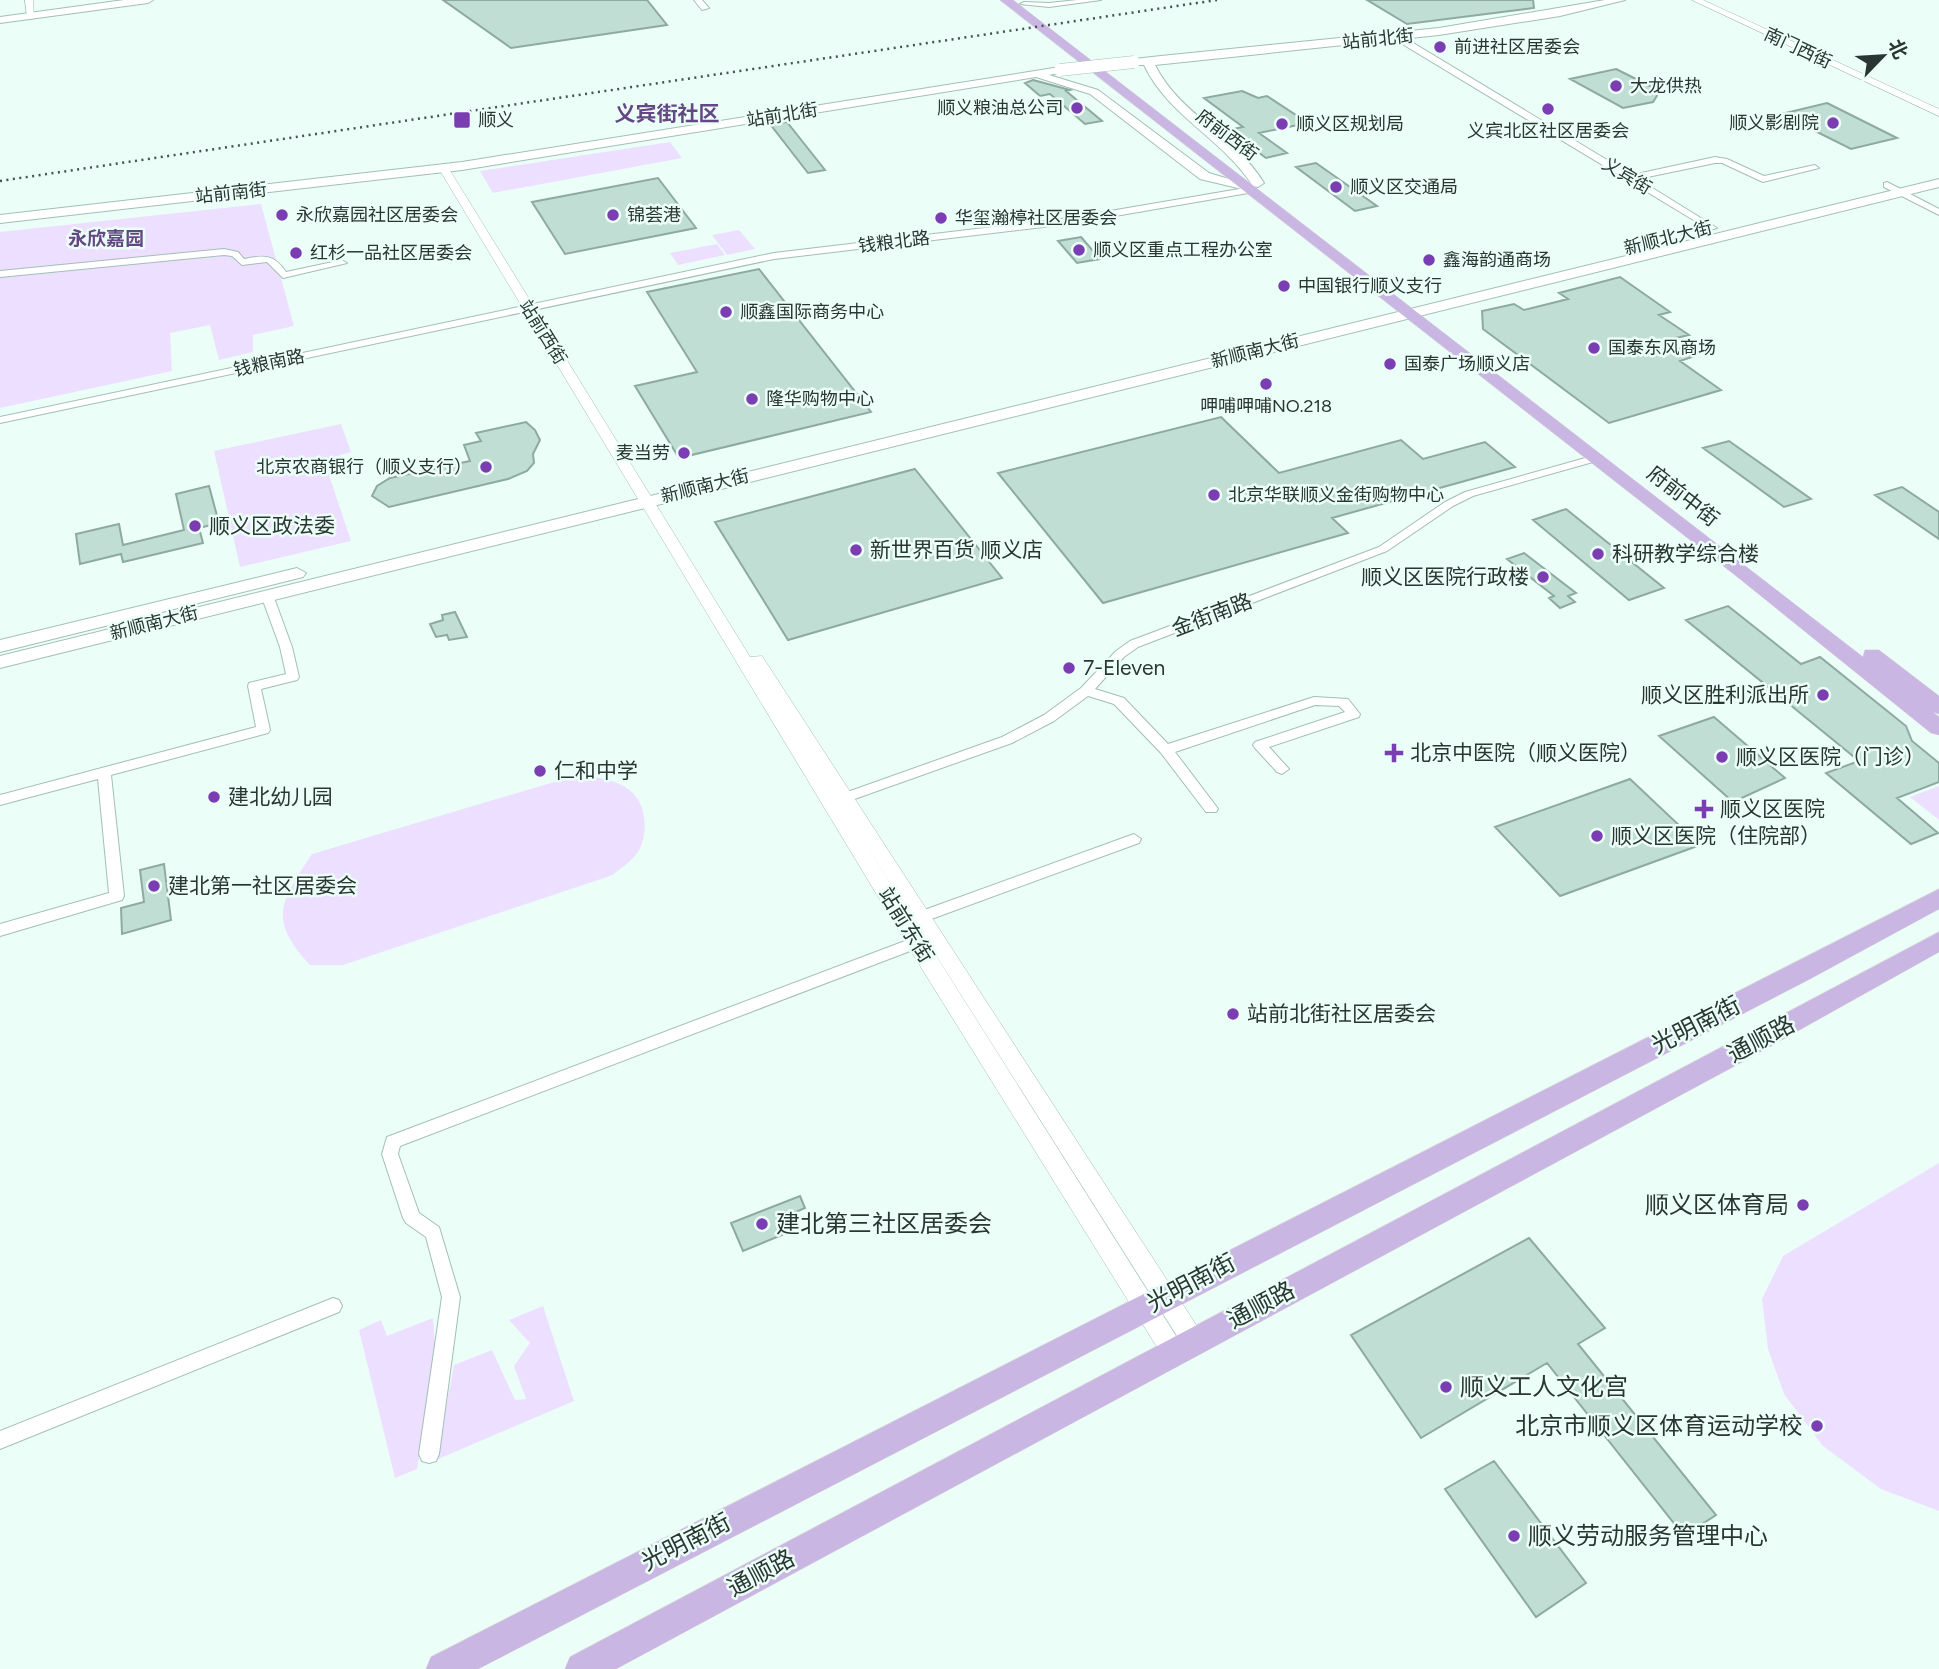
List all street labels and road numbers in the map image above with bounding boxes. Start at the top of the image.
street label: 南门西街 [1761,23,1835,73]
street label: 站前北街 [1341,24,1415,54]
street label: 站前北街 [745,99,819,131]
street label: 府前西街 [1192,105,1262,165]
street label: 义宾街 [1598,153,1656,199]
street label: 站前南街 [194,178,268,208]
street label: 新顺北大街 [1622,216,1714,260]
street label: 钱粮北路 [857,227,931,257]
street label: 站前西街 [515,296,571,368]
street label: 新顺南大街 [1209,329,1301,373]
street label: 钱粮南路 [231,345,307,381]
street label: 府前中街 [1643,460,1724,531]
street label: 新顺南大街 [659,464,751,508]
street label: 金街南路 [1168,588,1256,641]
street label: 新顺南大街 [108,601,200,645]
street label: 站前东街 [874,882,939,967]
street label: 光明南街 [1646,990,1745,1059]
street label: 通顺路 [1722,1009,1799,1068]
street label: 光明南街 [1142,1247,1240,1318]
street label: 通顺路 [1222,1275,1299,1334]
street label: 光明南街 [636,1507,735,1576]
street label: 通顺路 [722,1543,799,1602]

